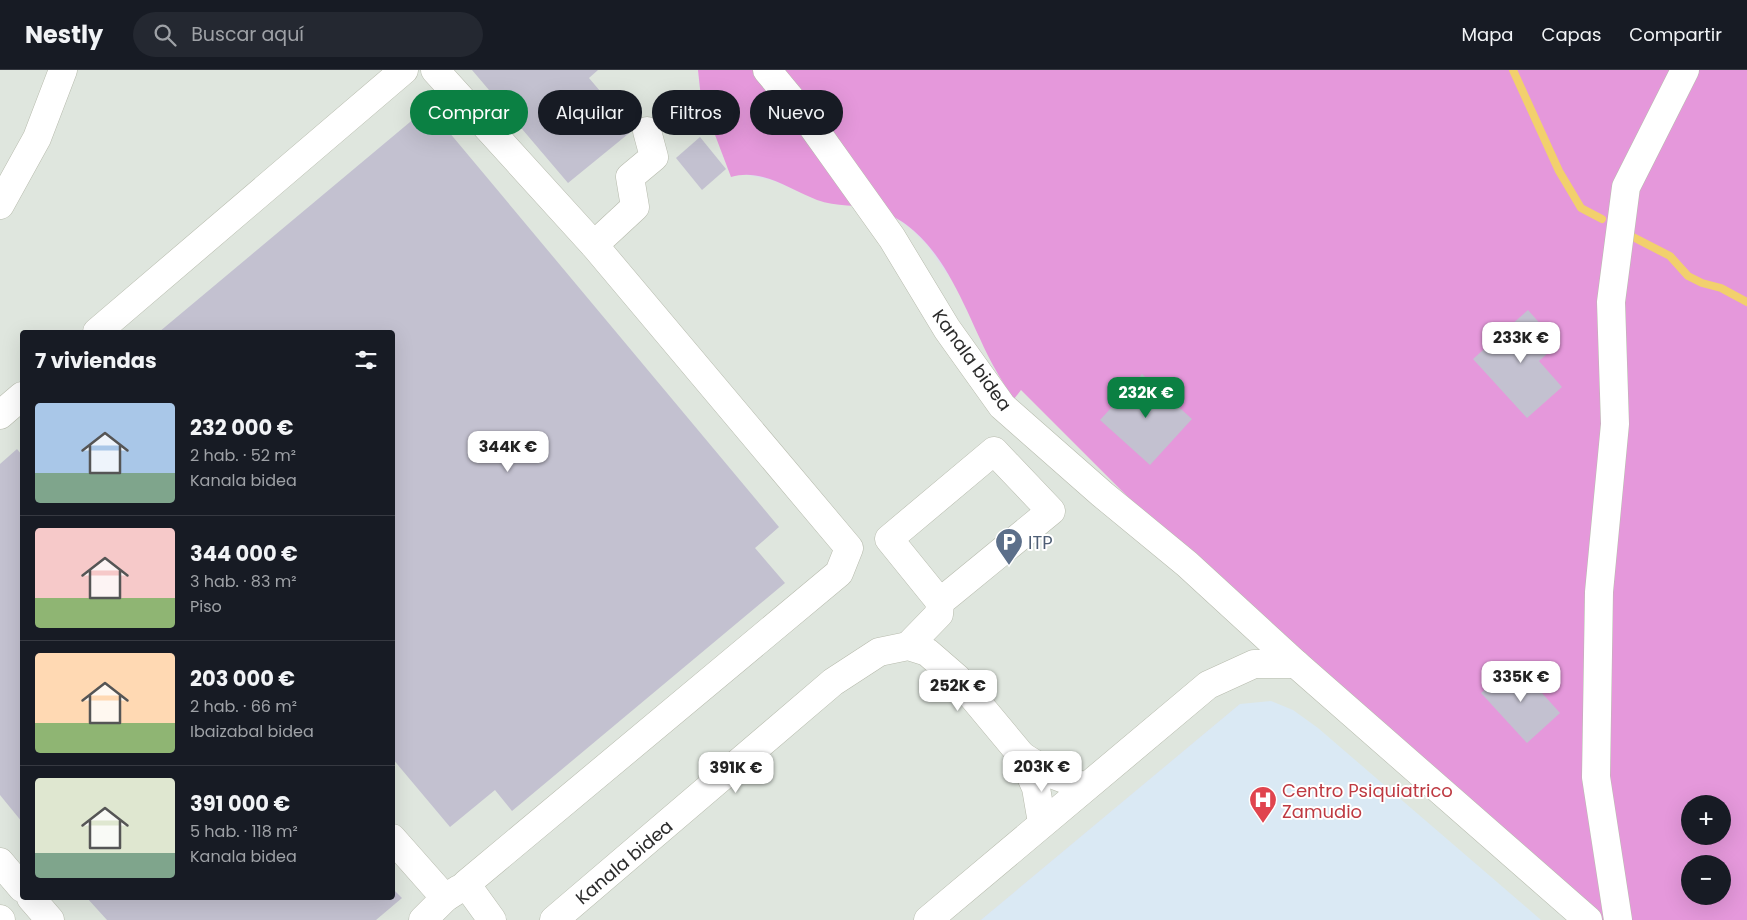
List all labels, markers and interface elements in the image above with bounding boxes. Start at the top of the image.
search box [133,12,483,57]
text: Nestly [25,18,103,51]
icon: search [151,21,179,49]
text: Buscar aquí [191,21,304,48]
text: Mapa [1461,22,1514,47]
text: Capas [1542,22,1601,47]
text: Compartir [1629,22,1722,47]
chip: Comprar [410,90,528,135]
chip: Alquilar [538,90,642,135]
chip: Filtros [652,90,740,135]
chip: Nuevo [750,90,843,135]
street label: Kanala bidea [927,304,1017,416]
pin: 233K € [1480,322,1562,364]
text: 233K € [1493,326,1549,349]
text: 7 viviendas [35,346,157,375]
icon: filters [352,346,380,374]
pin: 232K € [1105,376,1187,419]
text: 232K € [1118,381,1174,404]
text: 232 000 € [190,413,293,442]
icon: home [75,423,135,483]
pin: 344K € [467,430,549,473]
text: 344K € [479,435,537,458]
text: 2 hab. · 52 m² [190,444,296,467]
text: Kanala bidea [190,469,297,492]
parking icon: ITP [994,527,1024,566]
place label: ITP [1028,530,1053,555]
text: 344 000 € [190,539,298,568]
icon: home [75,548,135,608]
text: 3 hab. · 83 m² [190,570,296,593]
text: Piso [190,595,222,618]
pin: 335K € [1480,660,1562,703]
text: 203 000 € [190,664,295,693]
text: 335K € [1492,665,1550,688]
pin: 252K € [917,670,999,712]
icon: home [75,673,135,733]
text: 252K € [930,674,986,697]
text: 2 hab. · 66 m² [190,695,297,718]
text: Ibaizabal bidea [190,720,314,743]
pin: 203K € [1001,750,1083,793]
pin: 391K € [695,752,777,794]
text: 203K € [1014,755,1070,778]
text: 391K € [710,756,762,779]
place label: Centro Psiquiatrico Zamudio [1282,778,1453,824]
hospital icon: Centro Psiquiatrico Zamudio [1248,785,1278,824]
text: 391 000 € [190,789,290,818]
map controls [1681,795,1731,905]
button: + [1681,795,1731,845]
icon: home [75,798,135,858]
street label: Kanala bidea [570,814,678,910]
text: 5 hab. · 118 m² [190,820,298,843]
text: Kanala bidea [190,845,297,868]
button: − [1681,855,1731,905]

